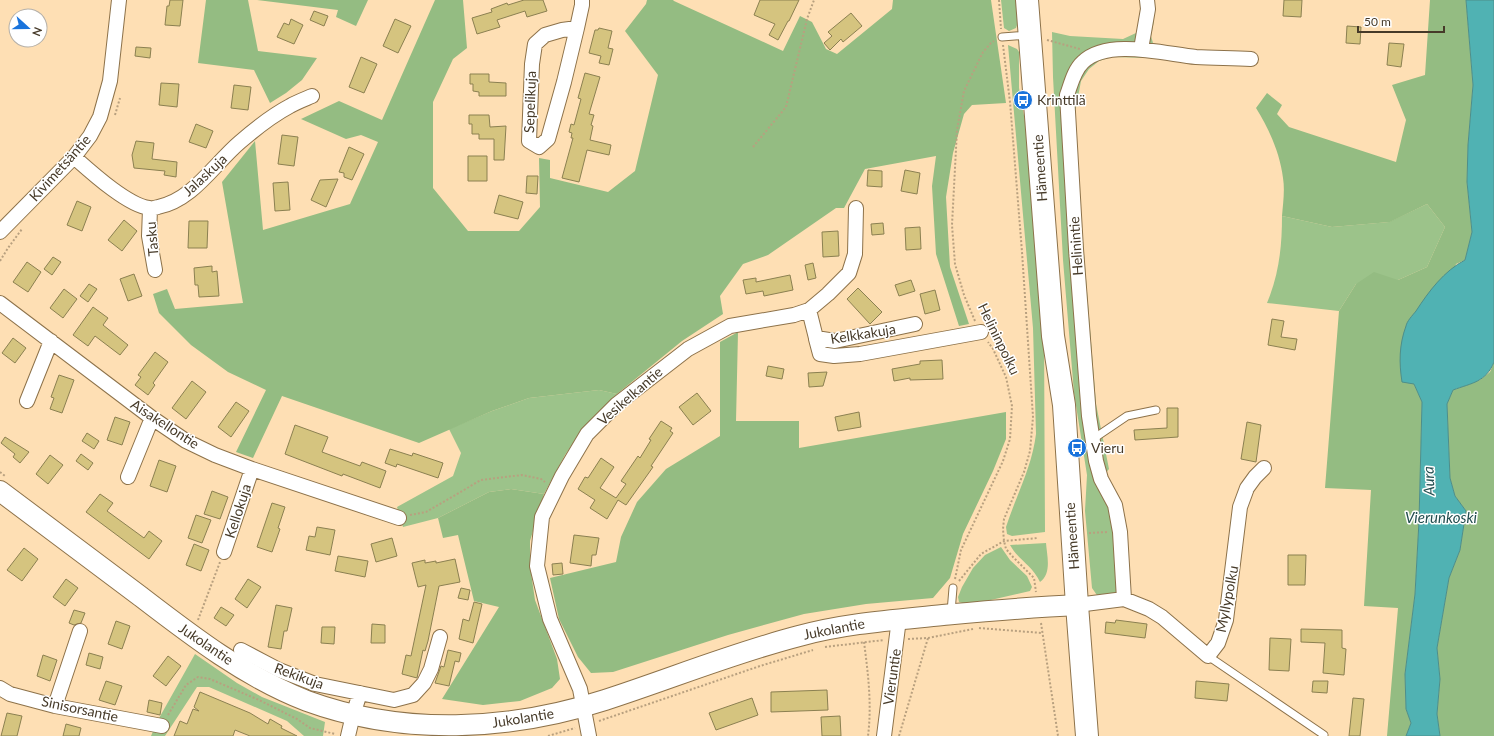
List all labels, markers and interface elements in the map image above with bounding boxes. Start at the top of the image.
north arrow [8,8,48,48]
scale bar [1358,8,1444,34]
text: 50 m [1364,14,1391,29]
text: N [30,25,45,38]
street label: Sepelikuja [520,71,539,133]
bus stop icon: Krinttilä [1012,89,1034,111]
place label: Krinttilä [1037,91,1086,108]
street label: Kivimetsäntie [25,131,94,205]
street label: Hämeentie [1029,134,1050,202]
street label: Jalaskuja [179,150,230,199]
street label: Helinintie [1065,216,1086,276]
street label: Tasku [142,221,161,257]
street label: Helininpolku [975,300,1024,377]
street label: Kelkkakuja [829,320,897,347]
street label: Vesikelkantie [594,363,666,428]
street label: Aisakellontie [128,395,203,452]
bus stop icon: Vieru [1066,437,1088,459]
place label: Vieru [1091,439,1124,456]
water label: Aura [1418,466,1438,497]
street label: Kellokuja [221,482,254,540]
street label: Hämeentie [1061,502,1082,570]
water label: Vierunkoski [1405,508,1478,526]
street label: Myllypolku [1212,564,1241,634]
street label: Jukolantie [802,614,866,643]
street label: Jukolantie [176,619,237,668]
street label: Vieruntie [879,648,904,706]
street label: Rekikuja [272,659,326,692]
street label: Sinisorsantie [40,692,120,725]
street label: Jukolantie [491,704,555,731]

